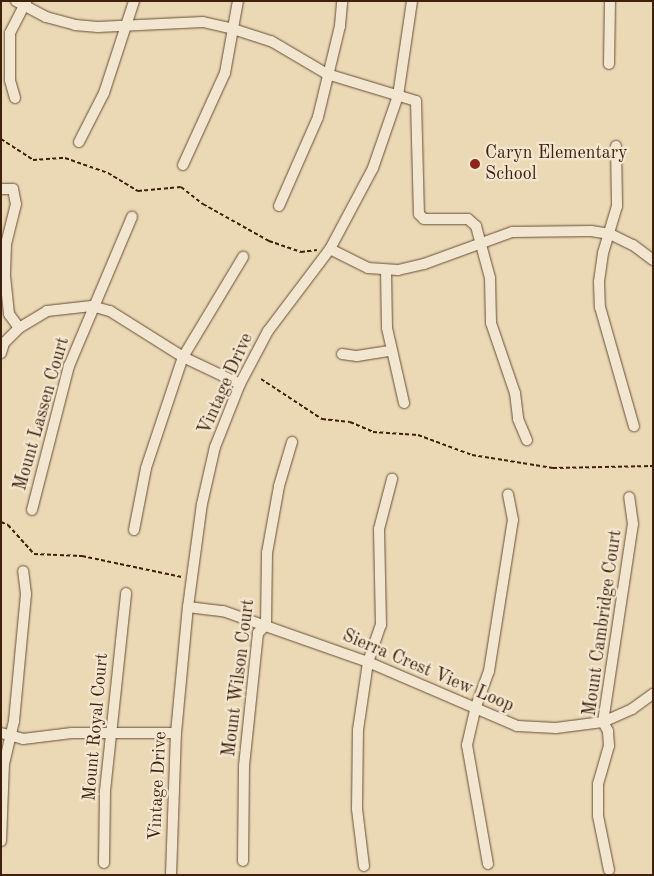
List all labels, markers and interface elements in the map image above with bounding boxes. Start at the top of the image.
place label: Caryn Elementary School [485,143,628,186]
marker: Caryn Elementary School [469,158,481,170]
street label: Vintage Drive [194,330,258,438]
street label: Mount Lassen Court [10,335,74,493]
street label: Mount Cambridge Court [579,528,627,718]
street label: Mount Wilson Court [219,598,259,758]
street label: Sierra Crest View Loop [339,625,517,717]
street label: Mount Royal Court [79,652,113,802]
street label: Vintage Drive [144,731,172,841]

